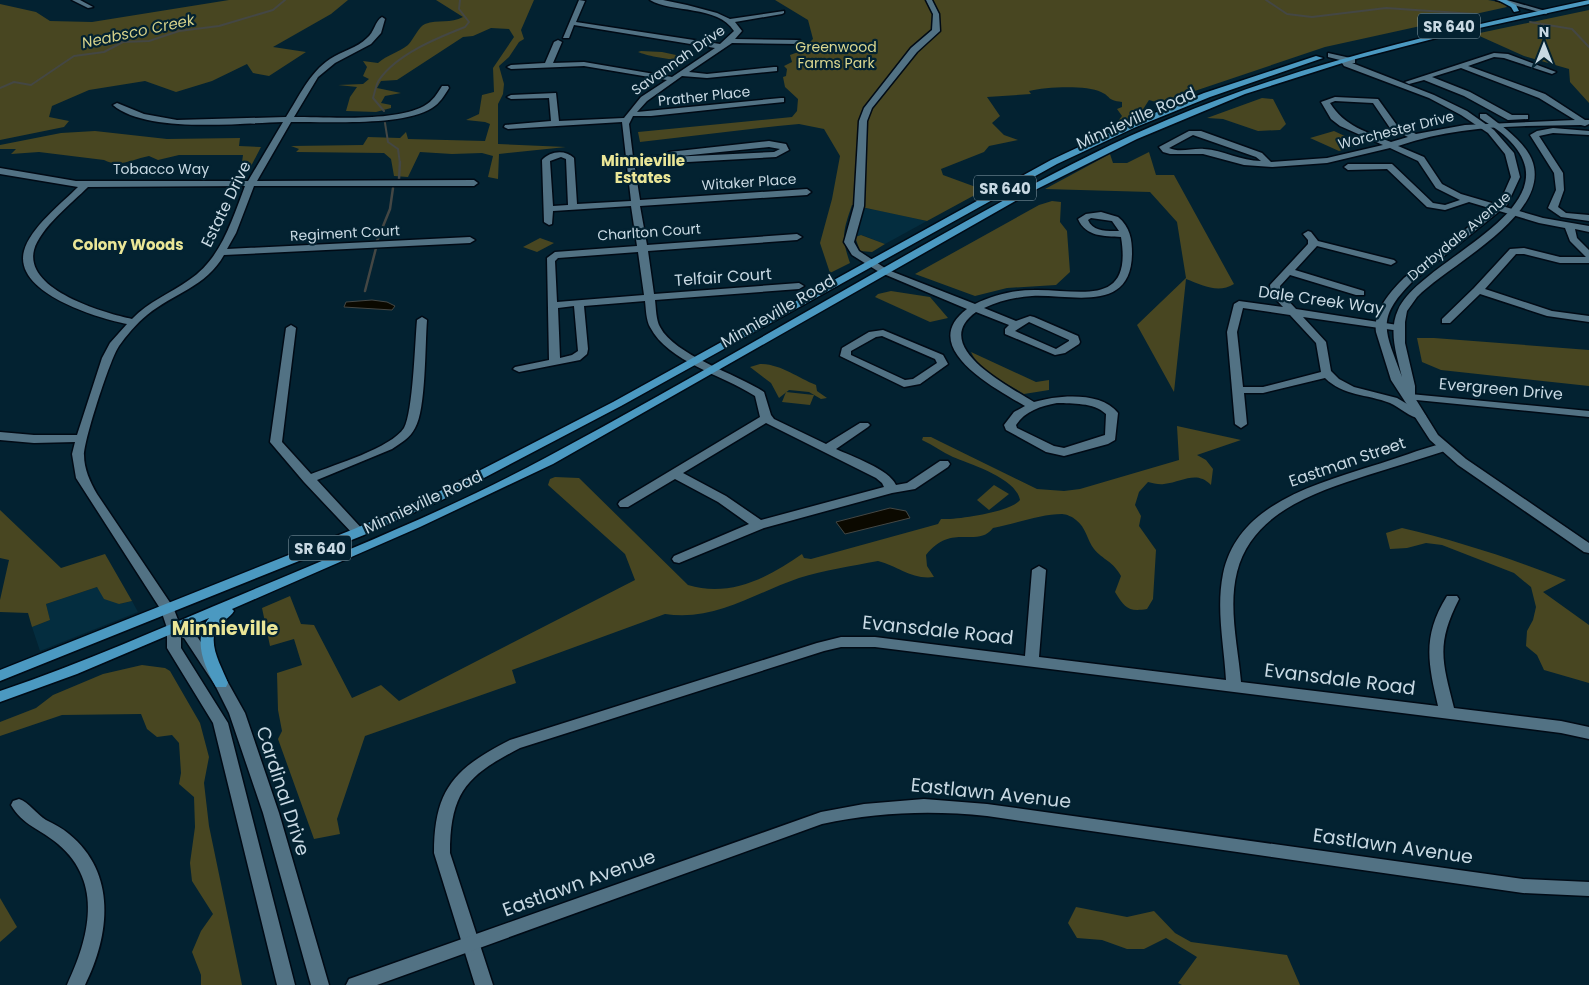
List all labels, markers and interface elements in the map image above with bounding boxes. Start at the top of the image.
water label: Neabsco Creek [80,9,197,53]
road number: SR 640 [1418,14,1480,38]
street label: Savannah Drive [627,20,729,100]
north arrow [1519,20,1569,70]
text: N [1539,22,1549,42]
park label: Greenwood Farms Park [795,37,877,73]
street label: Prather Place [657,81,751,111]
street label: Minnieville Road [1073,81,1199,155]
street label: Worchester Drive [1336,106,1457,154]
district label: Minnieville Estates [601,150,685,188]
street label: Estate Drive [195,157,257,251]
street label: Tobacco Way [113,159,209,179]
street label: Witaker Place [701,169,797,195]
road number: SR 640 [974,176,1036,200]
street label: Darbydale Avenue [1403,187,1515,285]
street label: Charlton Court [597,218,701,246]
street label: Regiment Court [290,220,400,246]
district label: Colony Woods [72,234,184,255]
street label: Telfair Court [674,262,773,292]
street label: Minnieville Road [717,269,839,353]
street label: Dale Creek Way [1257,280,1385,320]
street label: Evergreen Drive [1438,372,1564,406]
street label: Eastman Street [1286,431,1409,493]
street label: Minnieville Road [360,464,486,540]
road number: SR 640 [289,536,351,560]
street label: Evansdale Road [861,609,1015,651]
district label: Minnieville [172,615,278,642]
street label: Evansdale Road [1263,656,1417,702]
street label: Cardinal Drive [249,723,317,859]
street label: Eastlawn Avenue [909,771,1073,815]
street label: Eastlawn Avenue [1311,821,1475,871]
street label: Eastlawn Avenue [499,843,659,923]

